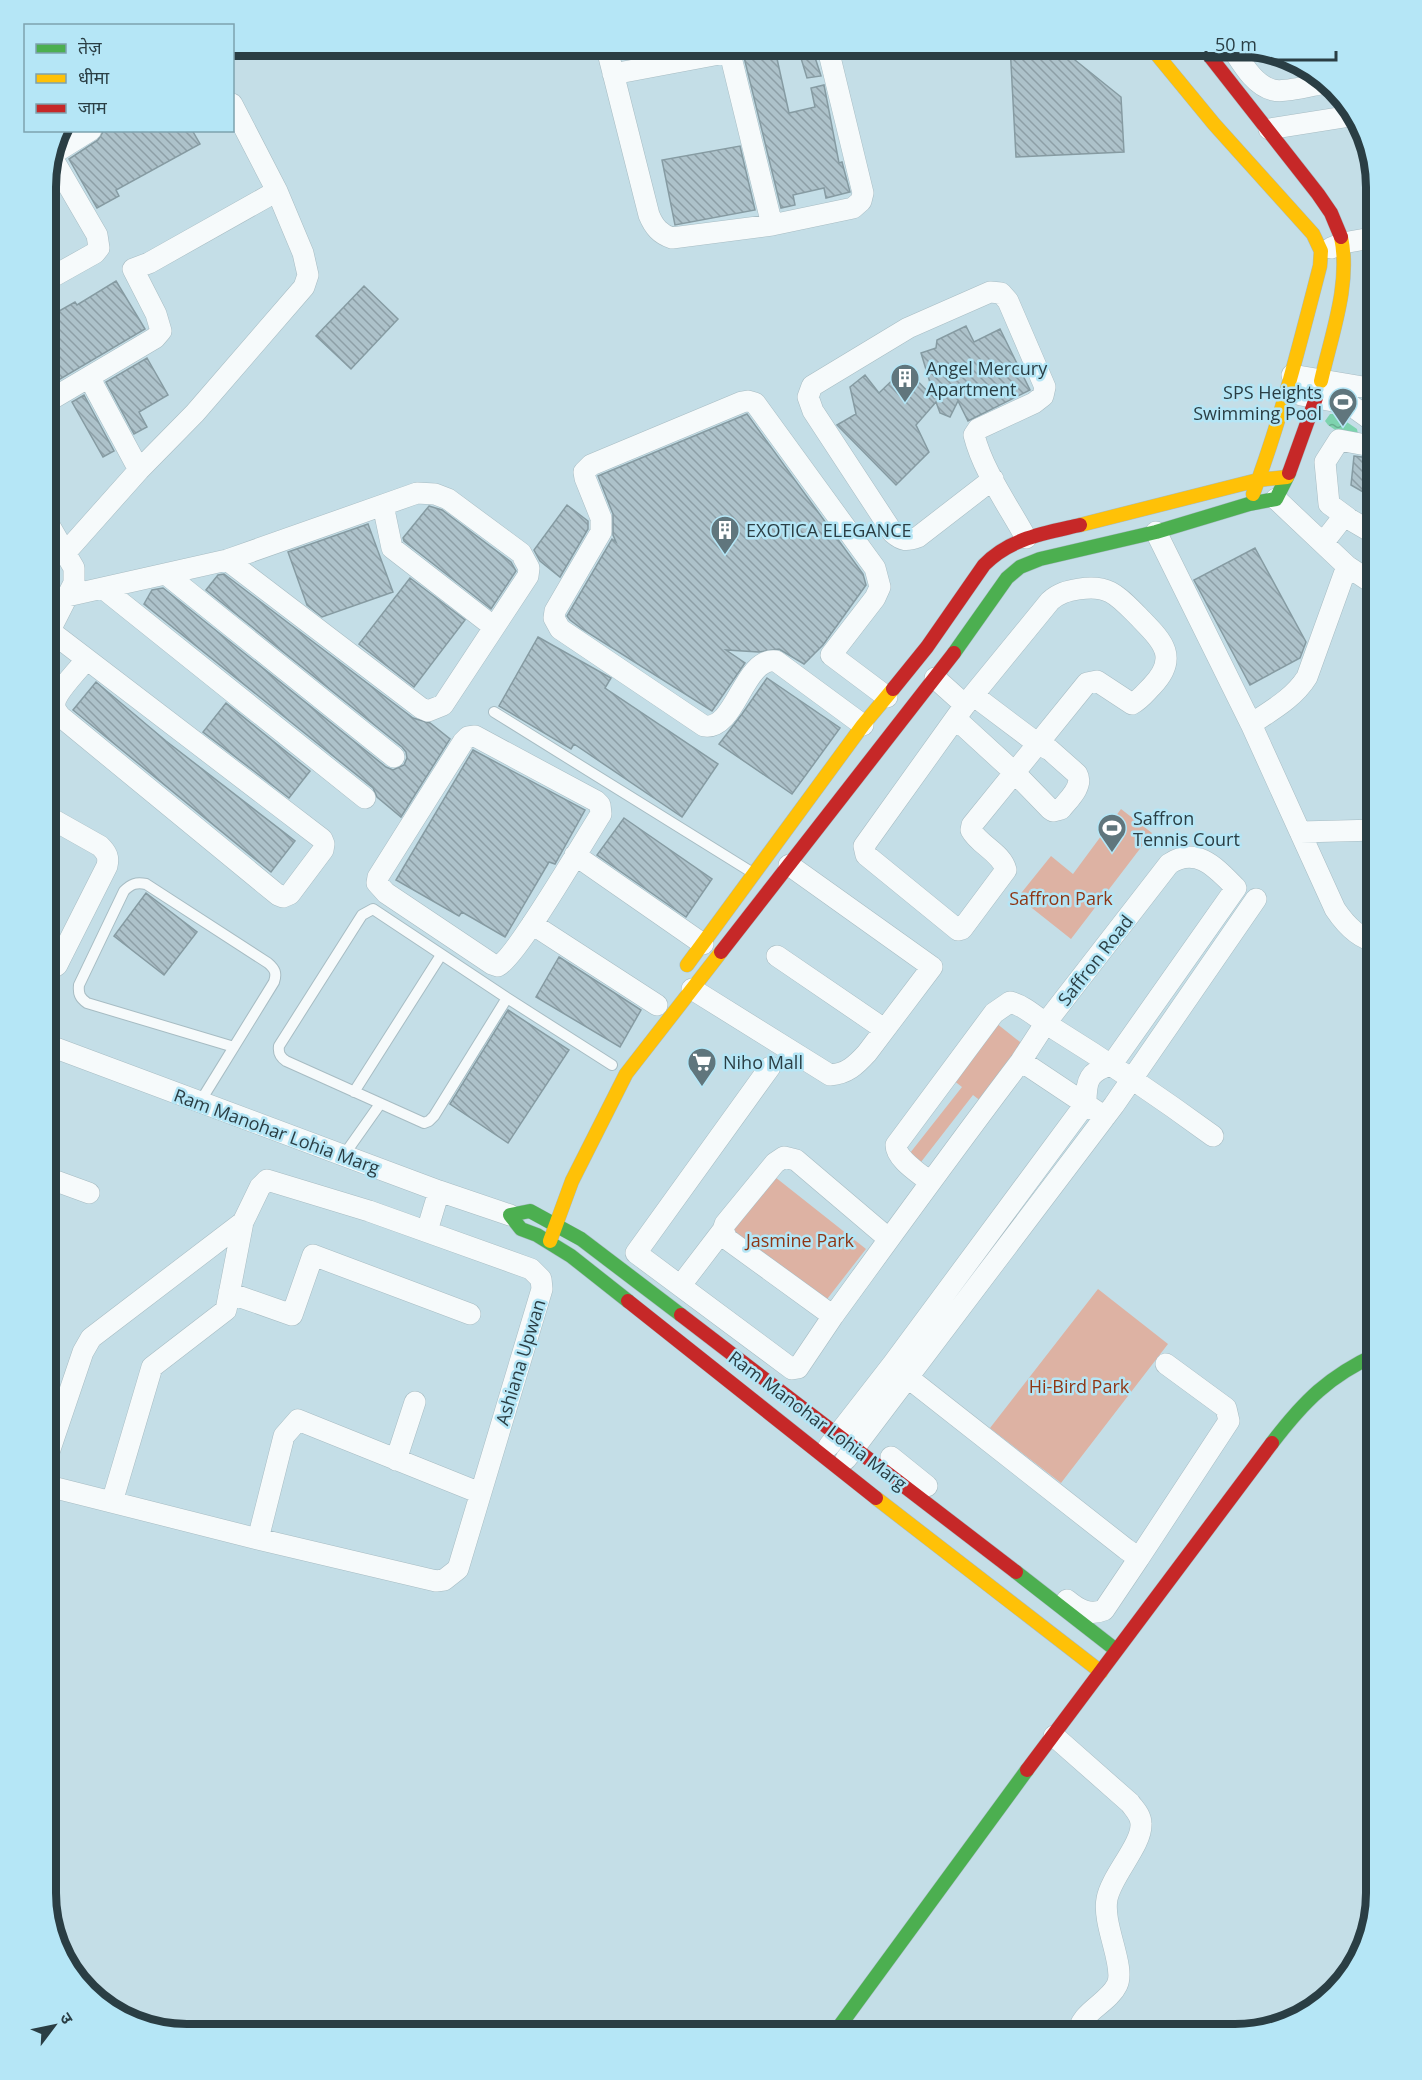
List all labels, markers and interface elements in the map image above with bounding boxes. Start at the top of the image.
legend [24,24,234,132]
scale bar [1206,24,1336,62]
text: 50 m [1215,32,1257,56]
text: तेज़ [78,35,102,59]
text: धीमा [78,65,109,89]
text: जाम [78,95,108,119]
place label: Angel Mercury Apartment [926,356,1048,401]
building icon: Angel Mercury Apartment [889,362,921,404]
place label: SPS Heights Swimming Pool [1193,380,1322,425]
sports icon: SPS Heights Swimming Pool [1327,386,1359,428]
building icon: EXOTICA ELEGANCE [709,514,741,556]
place label: EXOTICA ELEGANCE [746,518,912,542]
place label: Saffron Tennis Court [1133,806,1240,851]
sports icon: Saffron Tennis Court [1096,812,1128,854]
park label: Saffron Park [1009,886,1113,910]
street label: Saffron Road [1052,910,1138,1010]
supermarket icon: Niho Mall [686,1046,718,1088]
place label: Niho Mall [723,1050,803,1074]
street label: Ram Manohar Lohia Marg [171,1083,383,1180]
park label: Jasmine Park [744,1228,855,1252]
street label: Ashiana Upwan [489,1296,551,1428]
street label: Ram Manohar Lohia Marg [724,1345,912,1495]
park label: Hi-Bird Park [1029,1374,1130,1398]
north arrow [24,1996,84,2056]
text: उ [55,2008,79,2028]

